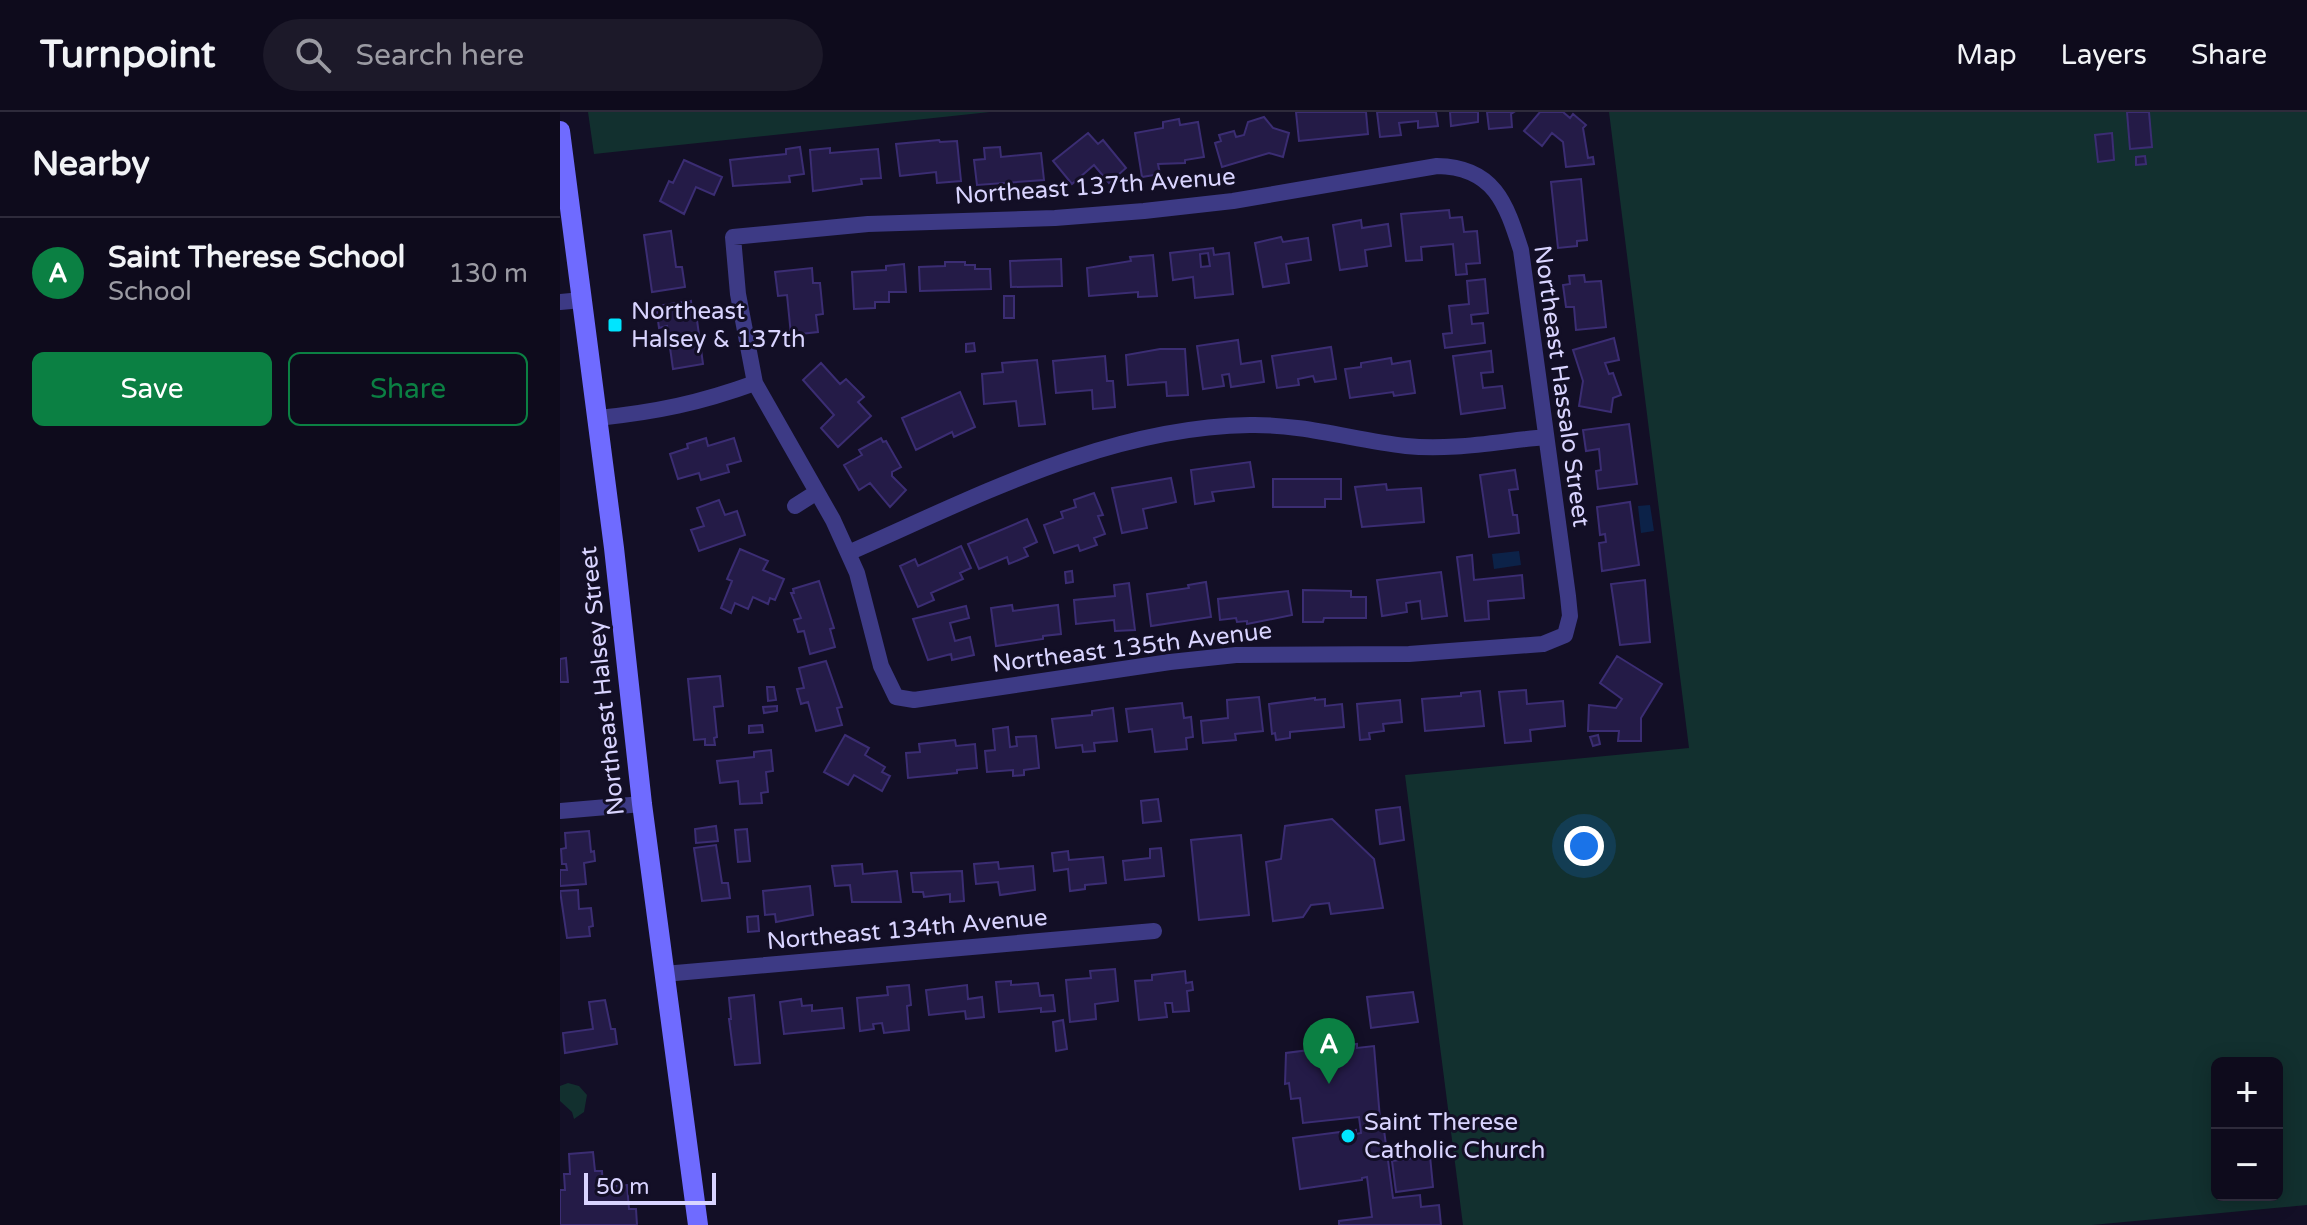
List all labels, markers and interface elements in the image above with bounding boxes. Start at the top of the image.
search box [263,19,823,91]
text: Turnpoint [40,32,215,78]
icon: search [291,33,335,77]
text: Search here [355,37,524,74]
text: Map [1956,38,2017,72]
text: Layers [2061,38,2147,72]
text: Share [2191,38,2267,72]
text: Nearby [32,144,150,185]
street label: Northeast 137th Avenue [954,162,1236,211]
text: Saint Therese School [108,239,405,276]
street label: Northeast Hassalo Street [1527,243,1596,529]
text: A [48,258,68,289]
text: 130 m [448,258,528,289]
text: School [108,276,192,307]
place label: Northeast Halsey & 137th [631,297,806,354]
marker: Northeast Halsey & 137th [606,316,624,334]
button: Save [32,352,272,426]
button: Share [288,352,528,426]
street label: Northeast Halsey Street [574,545,631,817]
street label: Northeast 135th Avenue [991,616,1274,679]
your location [1564,826,1604,866]
street label: Northeast 134th Avenue [766,903,1049,956]
pin: A [1303,1018,1355,1084]
map controls [2211,1057,2283,1201]
button: + [2211,1057,2283,1129]
place label: Saint Therese Catholic Church [1364,1108,1545,1165]
marker: Saint Therese Catholic Church [1339,1127,1357,1145]
button: − [2211,1129,2283,1201]
scale bar [584,1169,716,1205]
text: 50 m [596,1174,650,1200]

